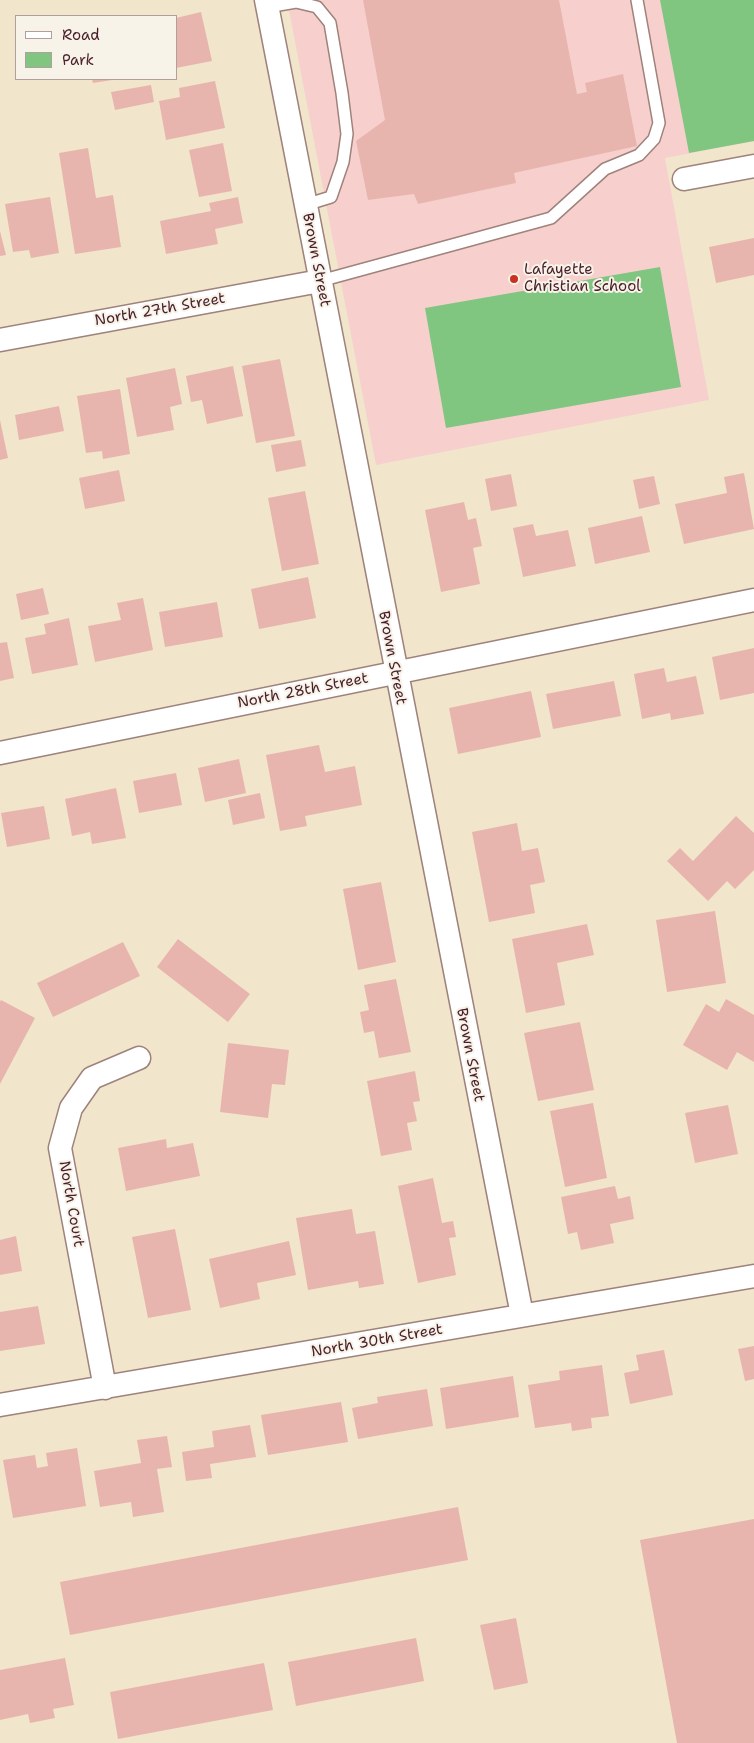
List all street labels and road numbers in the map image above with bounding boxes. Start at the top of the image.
street label: Brown Street [298,211,334,309]
street label: North 27th Street [93,290,227,330]
street label: Brown Street [374,609,410,707]
street label: North 28th Street [236,669,370,713]
street label: Brown Street [452,1006,488,1104]
street label: North Court [55,1159,87,1249]
street label: North 30th Street [310,1321,444,1361]

